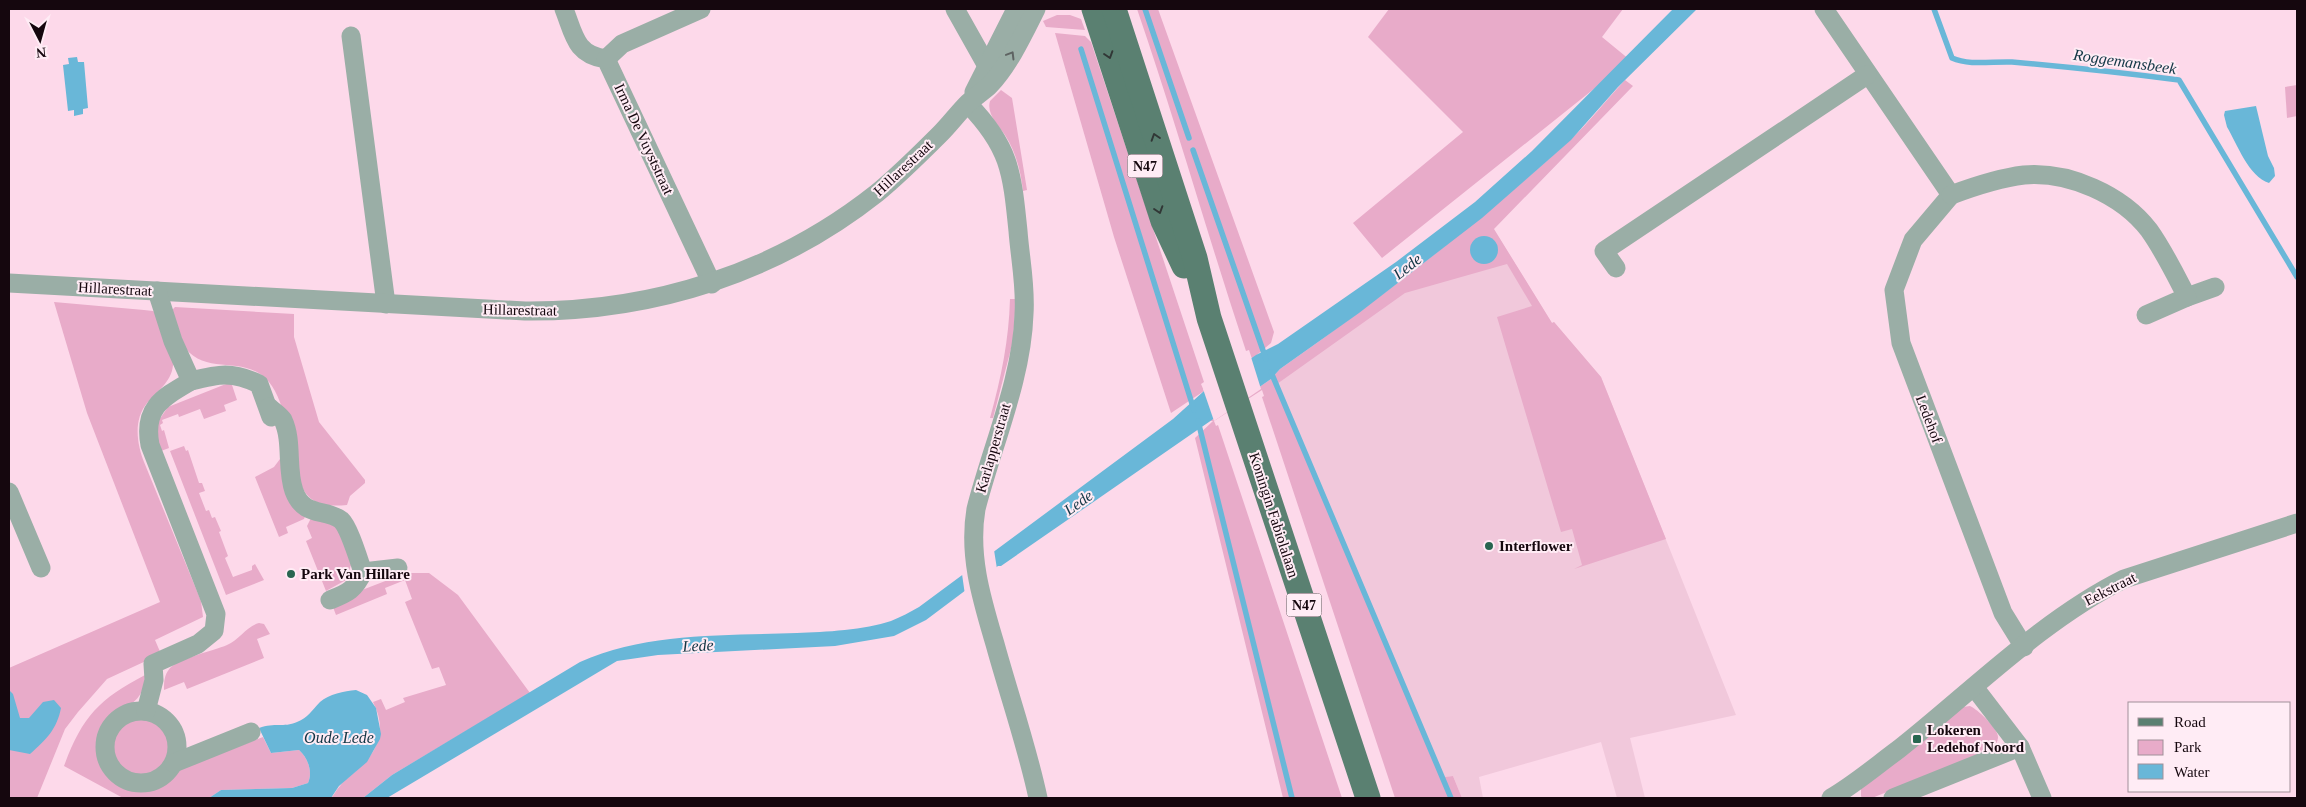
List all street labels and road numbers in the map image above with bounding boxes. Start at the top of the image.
street label: Irma De Vuyststraat [611,81,677,198]
street label: Hillarestraat [870,136,936,199]
road number: N47 [1128,154,1162,178]
street label: Hillarestraat [78,279,153,299]
street label: Hillarestraat [483,301,558,319]
street label: Ledehof [1913,393,1945,445]
street label: Karlapperstraat [973,401,1014,495]
street label: Koningin Fabiolalaan [1246,451,1302,580]
street label: Eekstraat [2082,569,2139,609]
road number: N47 [1286,594,1322,616]

